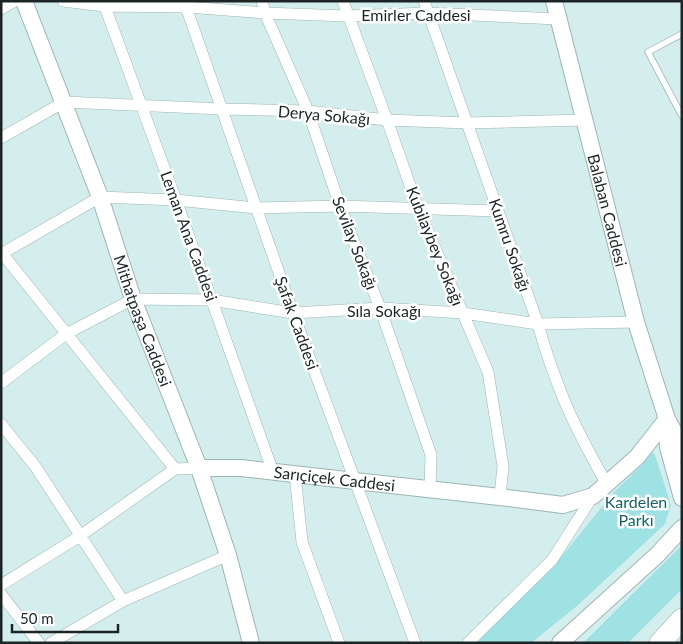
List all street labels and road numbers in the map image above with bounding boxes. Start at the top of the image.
street label: Emirler Caddesi [361,5,471,24]
street label: Derya Sokağı [277,101,371,128]
street label: Balaban Caddesi [584,152,631,269]
street label: Leman Ana Caddesi [157,168,222,304]
street label: Kubilaybey Sokağı [403,183,468,308]
street label: Sevilay Sokağı [329,193,382,292]
street label: Kumru Sokağı [486,196,535,294]
street label: Mithatpaşa Caddesi [110,252,176,389]
street label: Şafak Caddesi [272,274,323,372]
street label: Sıla Sokağı [347,301,421,320]
street label: Sarıçiçek Caddesi [273,462,396,494]

